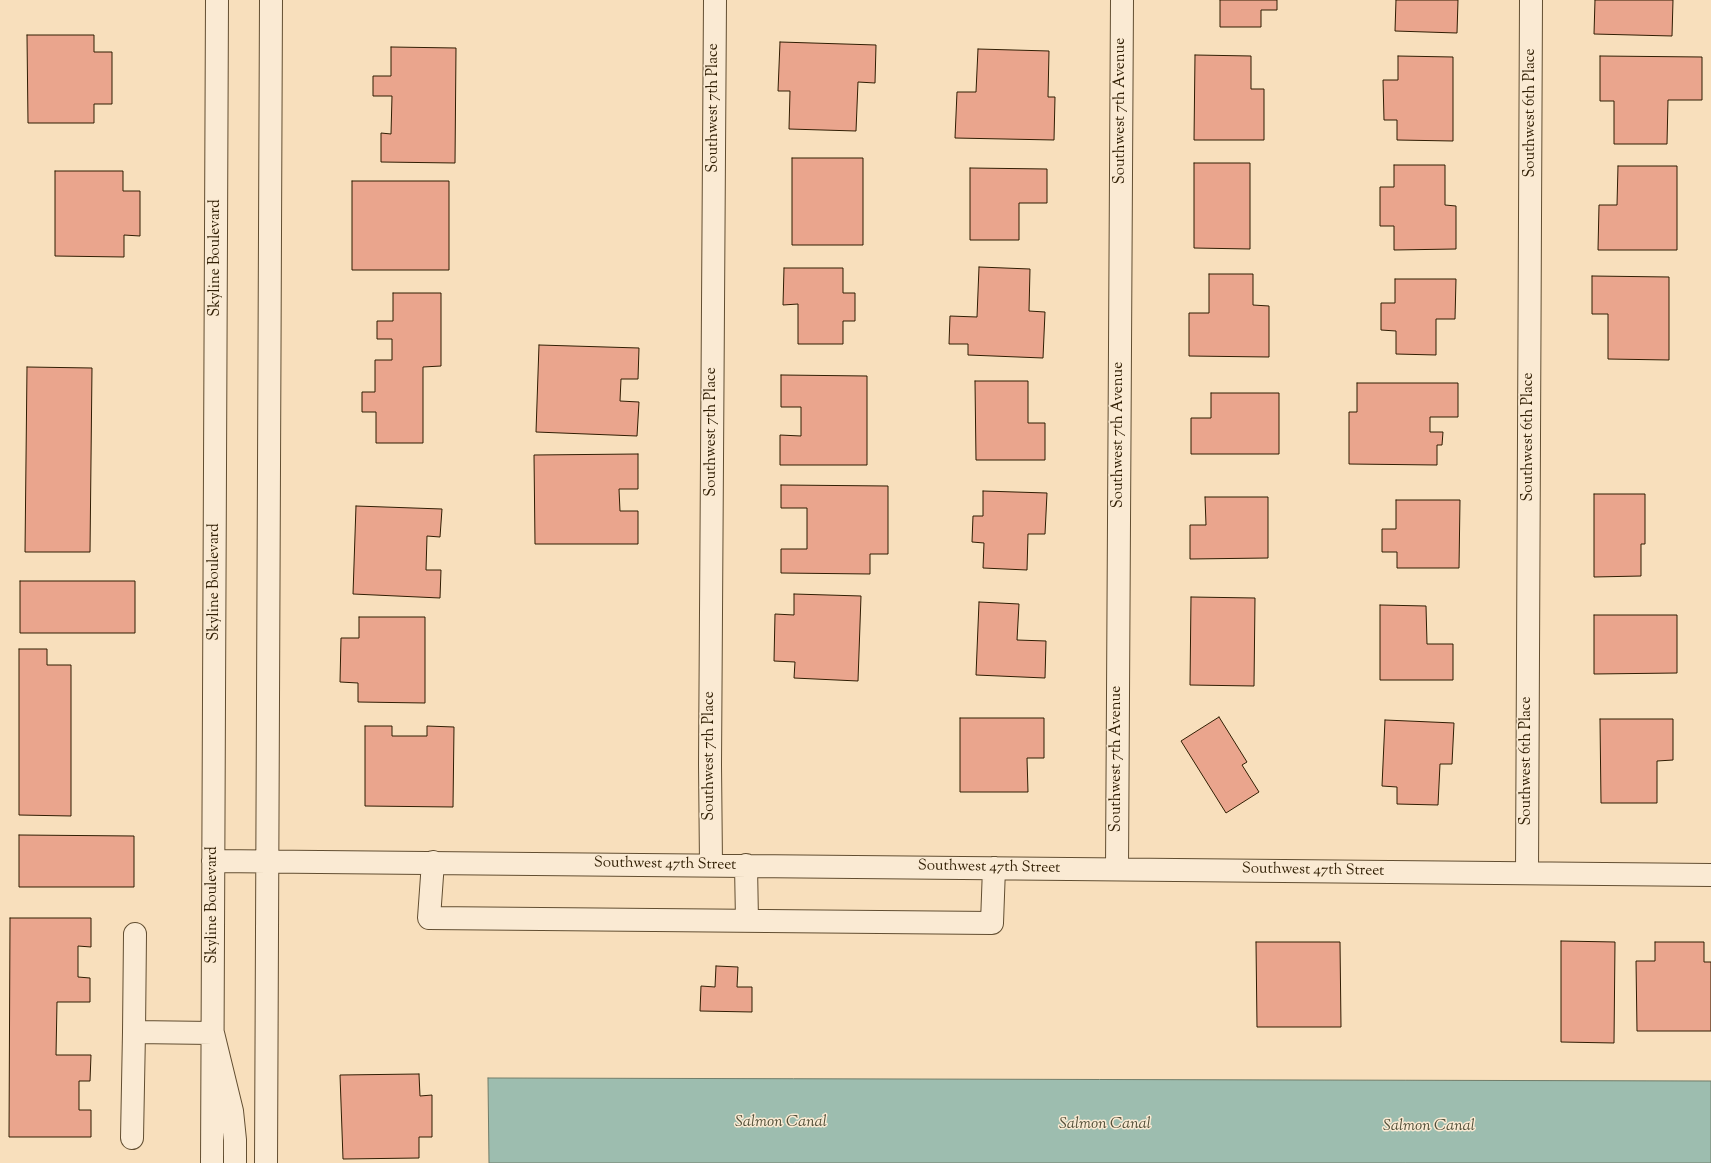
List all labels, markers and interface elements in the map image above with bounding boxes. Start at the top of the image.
street label: Southwest 7th Avenue [1112,38,1130,184]
street label: Southwest 7th Place [705,43,723,173]
street label: Southwest 6th Place [1522,48,1540,178]
street label: Skyline Boulevard [207,199,225,317]
street label: Southwest 7th Avenue [1110,362,1128,508]
street label: Southwest 7th Place [703,367,721,497]
street label: Southwest 6th Place [1520,372,1538,502]
street label: Skyline Boulevard [206,523,224,641]
street label: Southwest 7th Avenue [1108,686,1126,832]
street label: Southwest 7th Place [701,691,719,821]
street label: Southwest 6th Place [1518,696,1536,826]
street label: Skyline Boulevard [204,846,222,964]
street label: Southwest 47th Street [594,855,736,875]
street label: Southwest 47th Street [918,858,1060,878]
street label: Southwest 47th Street [1242,861,1384,881]
water label: Salmon Canal [735,1113,827,1133]
water label: Salmon Canal [1059,1115,1151,1135]
water label: Salmon Canal [1383,1117,1475,1137]

